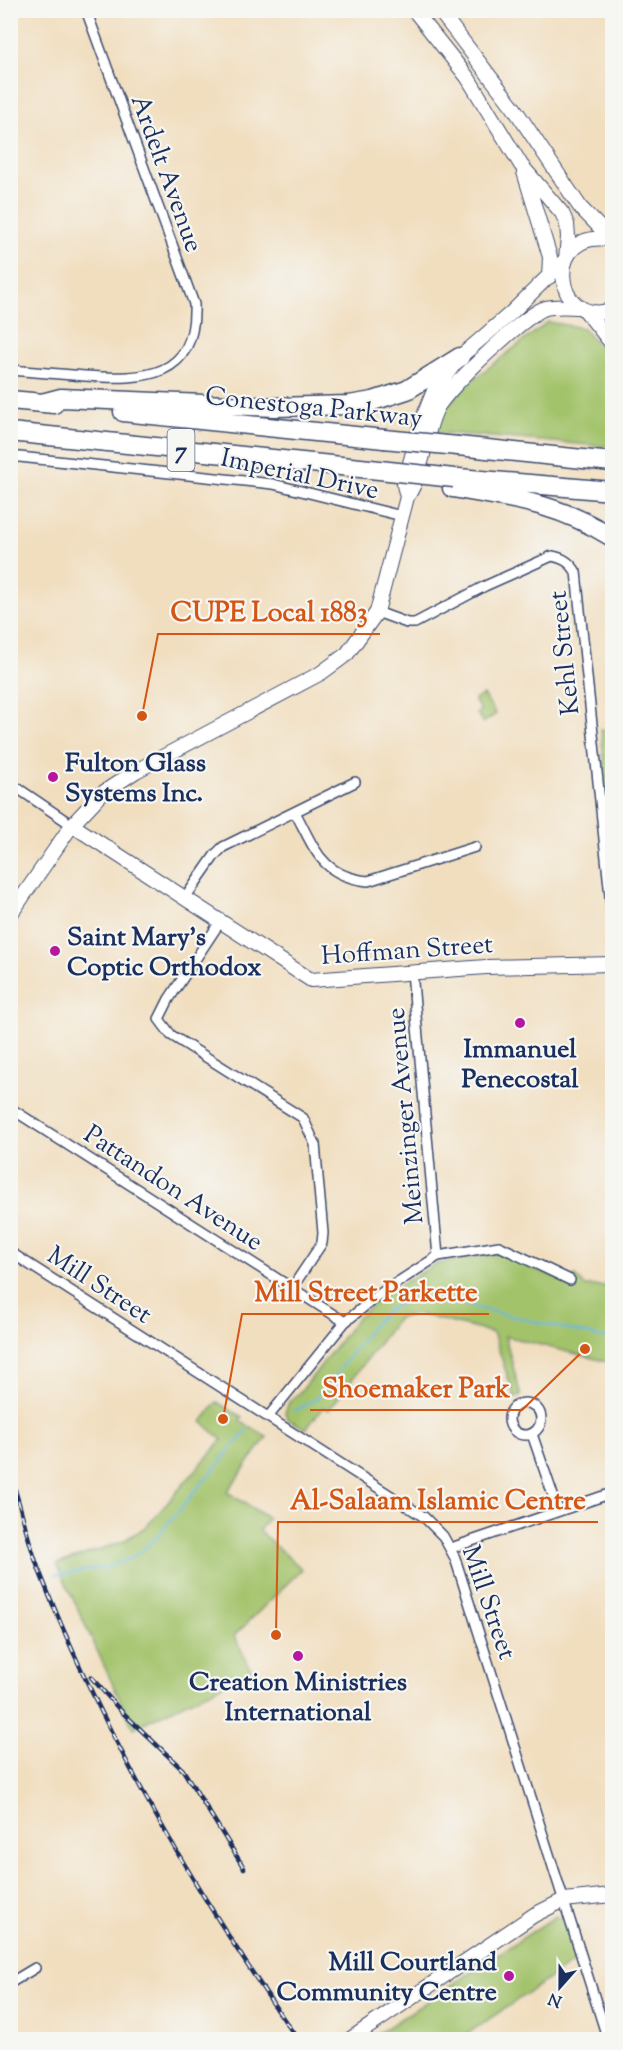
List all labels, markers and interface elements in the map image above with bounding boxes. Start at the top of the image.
street label: Ardelt Avenue [120,90,211,258]
street label: Conestoga Parkway [203,379,424,438]
road number: 7 [168,429,195,471]
street label: Imperial Drive [217,441,382,510]
callout: CUPE Local 1883 [158,589,380,634]
street label: Kehl Street [541,589,590,717]
text: CUPE Local 1883 [170,595,368,634]
place label: Fulton Glass Systems Inc. [65,746,206,813]
marker: Fulton Glass Systems Inc. [46,770,60,784]
place label: Saint Mary's Coptic Orthodox [67,920,262,987]
street label: Hoffman Street [320,927,494,976]
marker: Saint Mary's Coptic Orthodox [48,944,62,958]
street label: Meinzinger Avenue [379,1006,434,1226]
marker: Immanuel Penecostal [513,1016,527,1030]
place label: Immanuel Penecostal [461,1032,579,1099]
street label: Pattandon Avenue [76,1117,270,1261]
street label: Mill Street [39,1238,158,1334]
callout: Mill Street Parkette [242,1269,489,1314]
text: Mill Street Parkette [254,1275,478,1314]
callout: Shoemaker Park [310,1365,522,1410]
text: Shoemaker Park [322,1371,510,1410]
callout: Al-Salaam Islamic Centre [278,1477,598,1522]
text: Al-Salaam Islamic Centre [290,1483,586,1522]
street label: Mill Street [451,1541,524,1665]
marker: Creation Ministries International [291,1649,305,1663]
place label: Creation Ministries International [189,1665,407,1732]
place label: Mill Courtland Community Centre [277,1945,497,2012]
north arrow [530,1957,590,2017]
marker: Mill Courtland Community Centre [502,1969,516,1983]
text: N [545,1986,566,2012]

